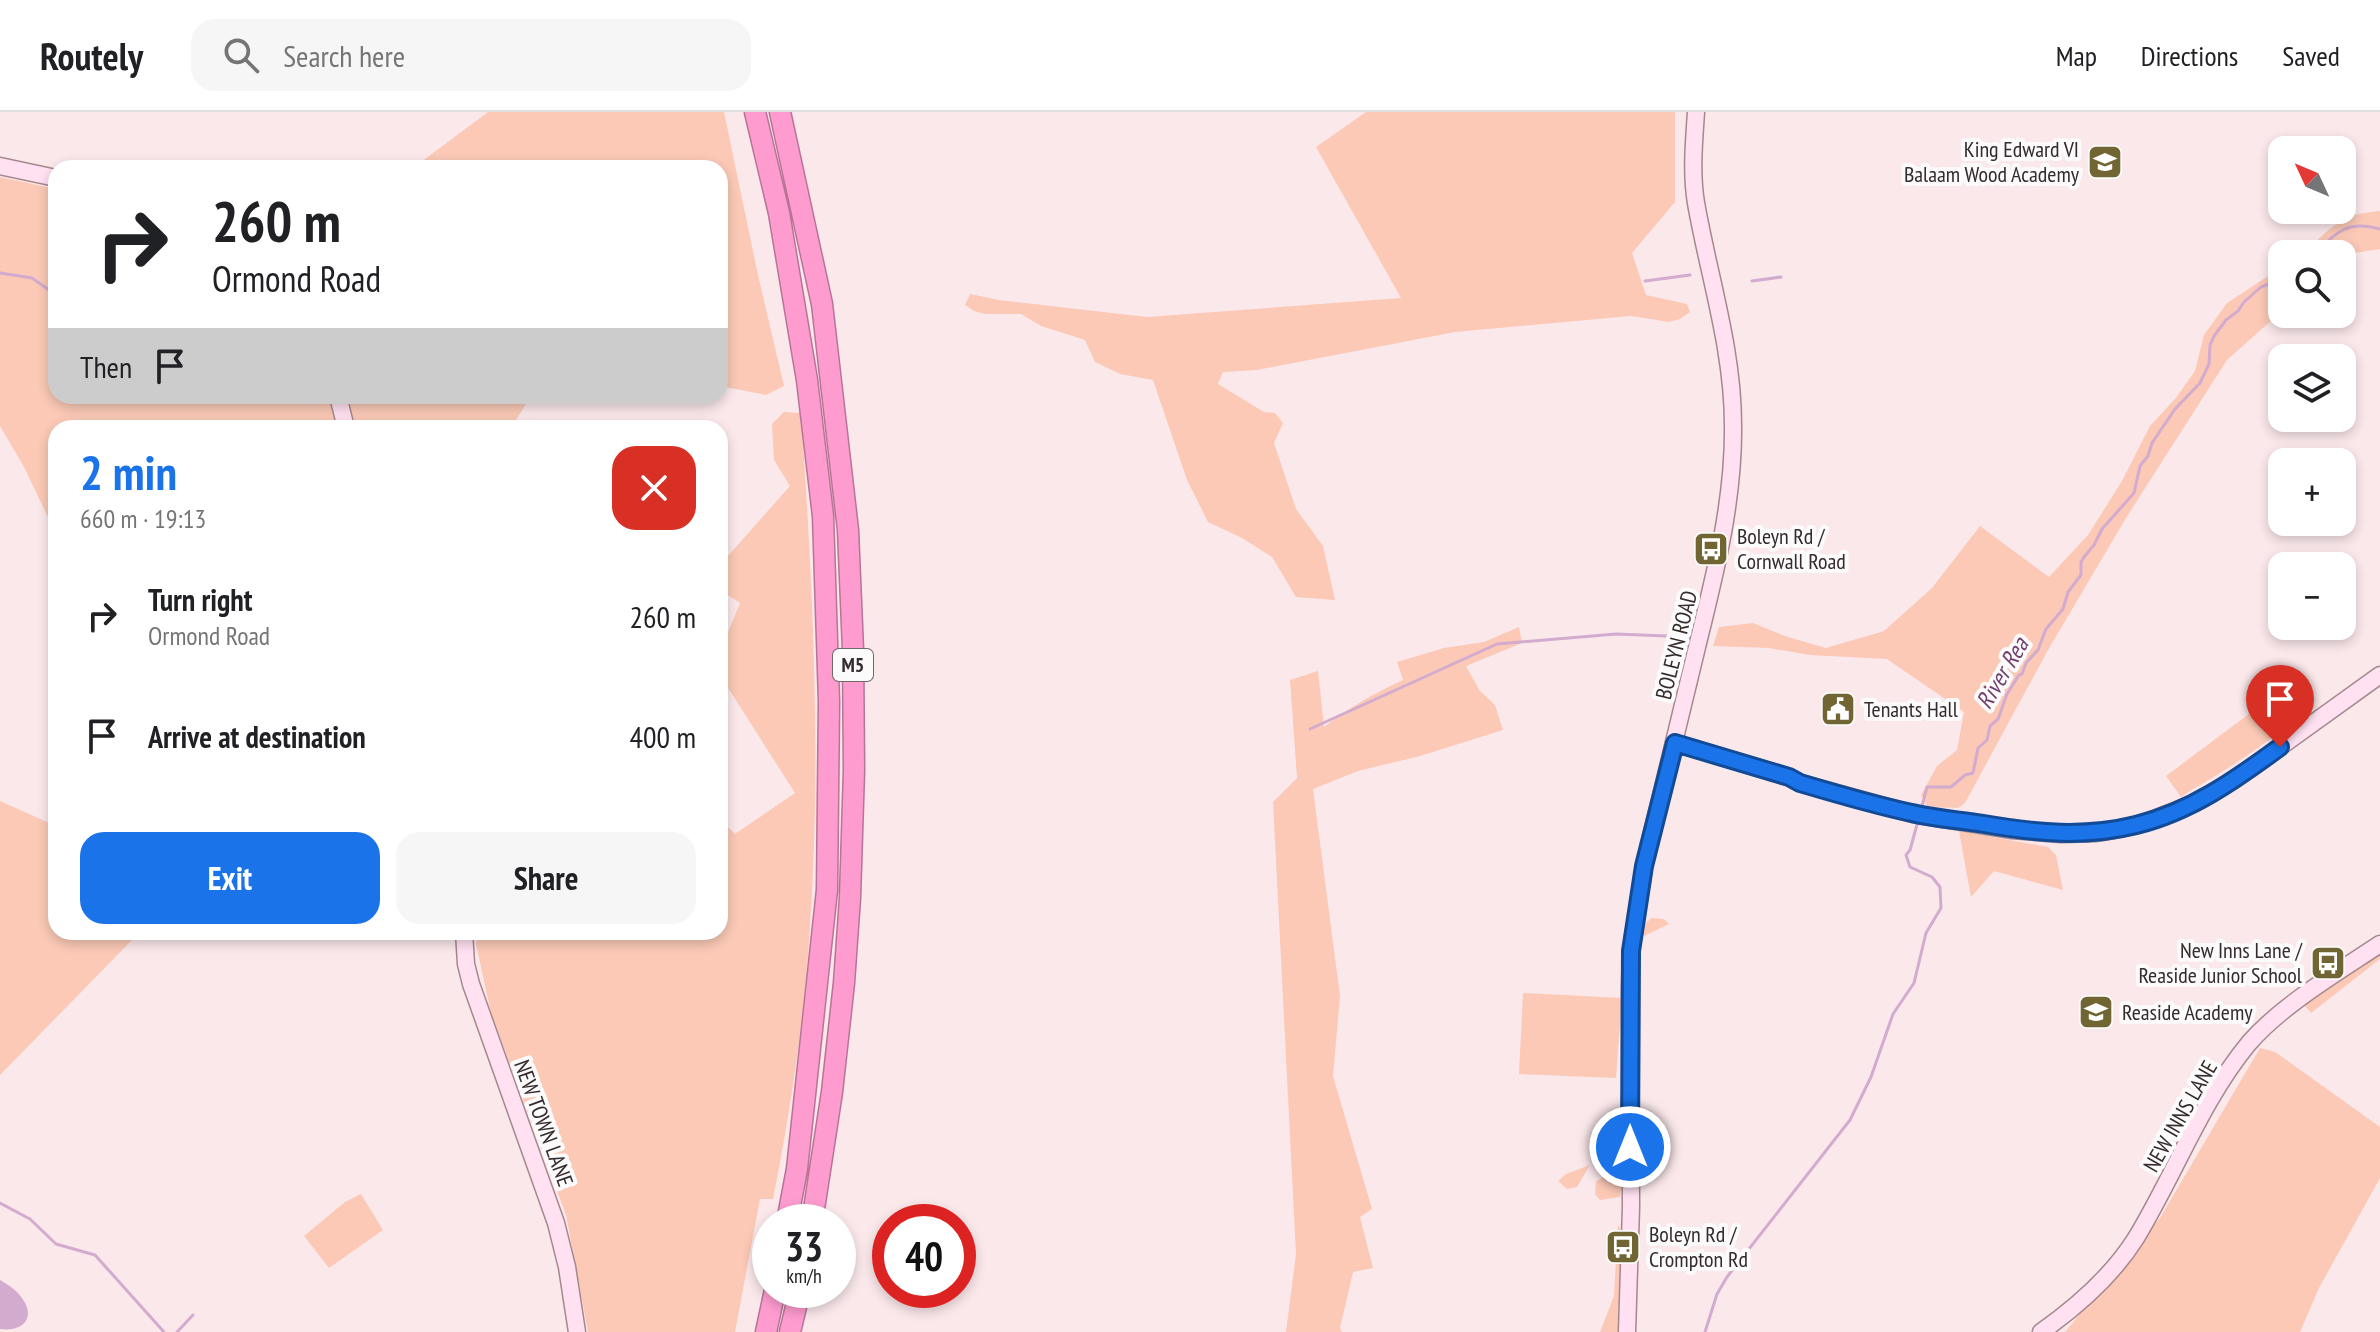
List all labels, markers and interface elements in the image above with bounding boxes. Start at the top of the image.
search box [191,19,751,91]
text: Routely [40,31,143,80]
icon: search [219,33,263,77]
text: Search here [283,36,405,75]
text: Map [2056,37,2097,74]
text: Directions [2141,37,2238,74]
text: Saved [2282,37,2340,74]
place label: King Edward VI Balaam Wood Academy [1904,135,2080,188]
north arrow [2268,136,2356,224]
map controls [2268,136,2356,640]
school or university icon: King Edward VI Balaam Wood Academy [2086,143,2124,181]
text: 260 m [212,185,341,257]
icon: right [80,192,184,296]
button: search [2268,240,2356,328]
text: Ormond Road [212,255,381,302]
icon: arrive [148,344,192,388]
button: layers [2268,344,2356,432]
text: Then [80,347,132,386]
text: 2 min [80,441,177,503]
button: close [612,446,696,530]
button: + [2268,448,2356,536]
text: 660 m · 19:13 [80,502,206,535]
place label: Boleyn Rd / Cornwall Road [1737,522,1846,575]
bus stop icon: Boleyn Rd / Cornwall Road [1692,530,1730,568]
button: − [2268,552,2356,640]
text: Turn right [148,580,252,619]
street label: BOLEYN ROAD [1649,588,1703,702]
icon: right [80,594,124,638]
text: 260 m [630,597,696,636]
text: Ormond Road [148,619,270,652]
water label: River Rea [1969,631,2036,714]
road number: M5 [833,649,873,681]
pin [2246,665,2314,747]
icon: arrive [2258,677,2302,721]
public building icon: Tenants Hall [1819,690,1857,728]
place label: Tenants Hall [1864,695,1959,723]
icon: arrive [80,714,124,758]
text: Arrive at destination [148,717,366,756]
text: 400 m [630,717,696,756]
button: Exit [80,832,380,924]
button: Share [396,832,696,924]
place label: New Inns Lane / Reaside Junior School [2138,936,2303,989]
bus stop icon: New Inns Lane / Reaside Junior School [2309,944,2347,982]
school or university icon: Reaside Academy [2077,993,2115,1031]
place label: Reaside Academy [2122,998,2253,1026]
street label: NEW INNS LANE [2137,1055,2223,1177]
street label: NEW TOWN LANE [508,1056,580,1190]
position arrow [1588,1105,1672,1189]
speed limit sign: 40 [872,1204,976,1308]
text: 33 [785,1220,823,1272]
place label: Boleyn Rd / Crompton Rd [1649,1220,1748,1273]
bus stop icon: Boleyn Rd / Crompton Rd [1604,1228,1642,1266]
text: km/h [786,1263,822,1289]

